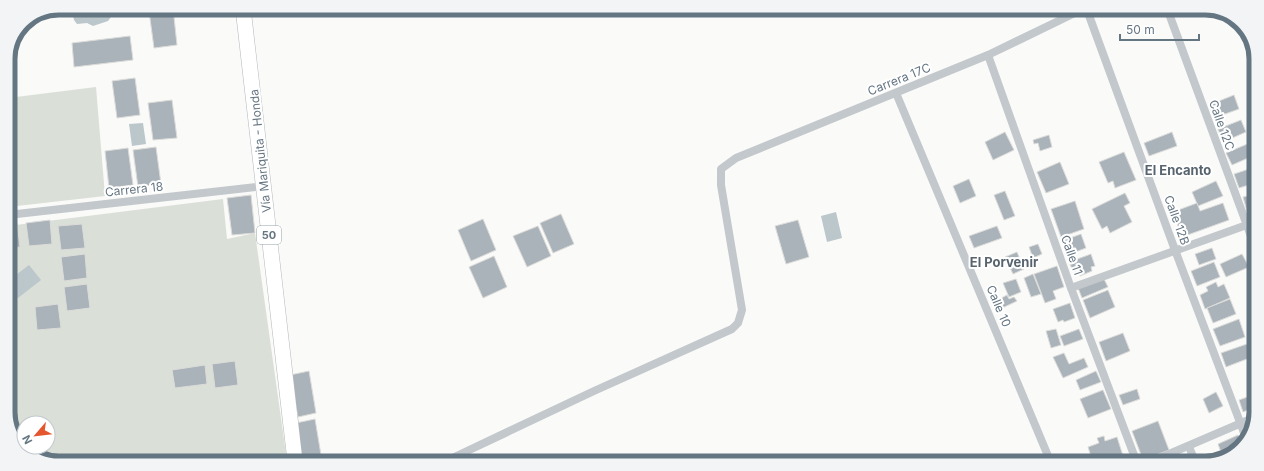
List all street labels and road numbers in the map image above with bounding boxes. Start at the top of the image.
street label: Carrera 17C [865,59,933,98]
street label: Vía Mariquita - Honda [246,88,274,214]
street label: Calle 12C [1206,98,1238,153]
street label: Carrera 18 [104,178,164,200]
street label: Calle 12B [1161,193,1193,247]
road number: 50 [257,226,281,244]
street label: Calle 11 [1058,233,1086,277]
street label: Calle 10 [983,283,1015,329]

